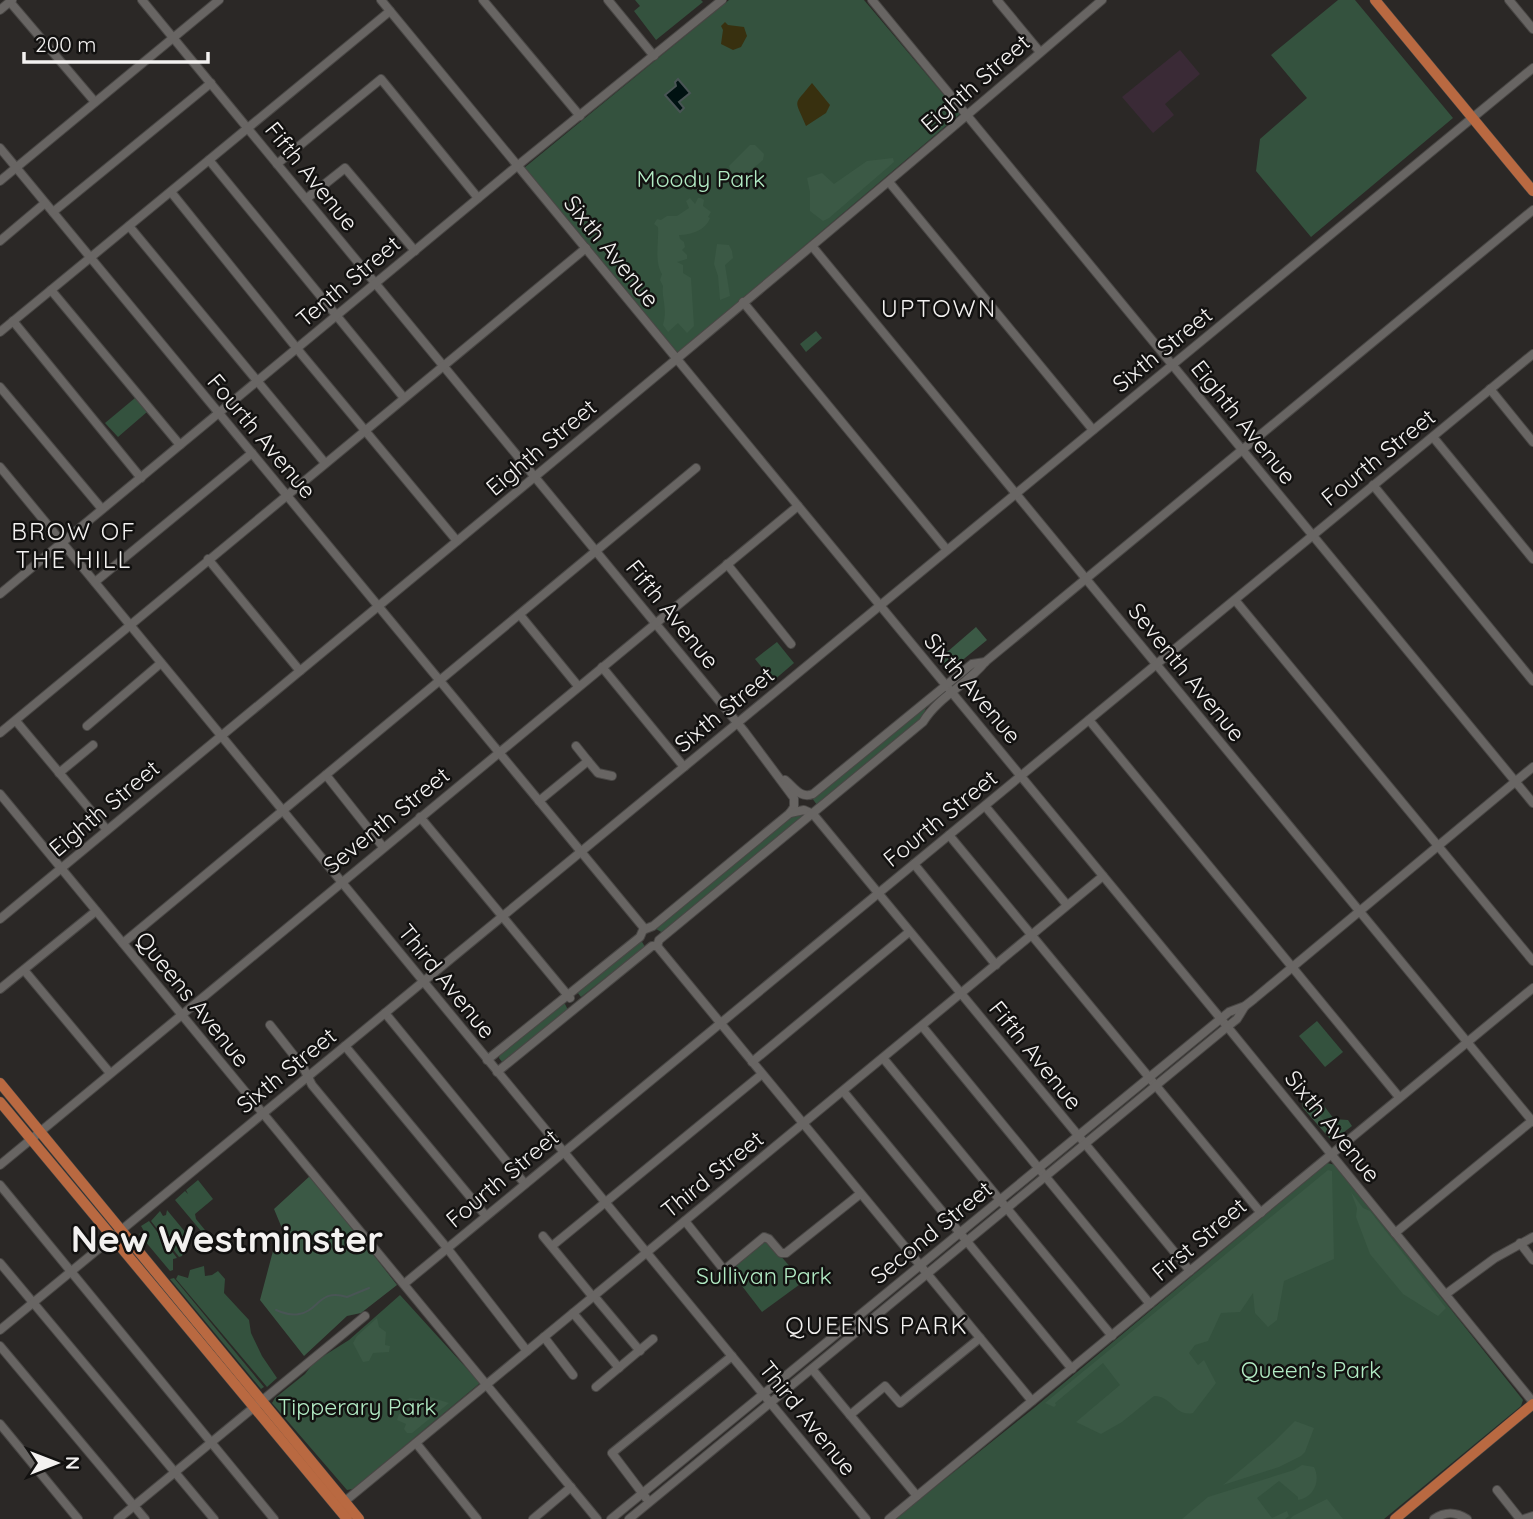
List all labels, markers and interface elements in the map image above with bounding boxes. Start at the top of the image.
scale bar [24,21,208,65]
street label: Eighth Street [914,28,1036,138]
text: 200 m [35,31,97,57]
street label: Fifth Avenue [259,116,365,236]
park label: Moody Park [637,164,765,193]
street label: Sixth Avenue [558,189,666,313]
street label: Tenth Street [290,229,406,333]
district label: UPTOWN [881,293,997,323]
street label: Sixth Street [1106,300,1218,398]
street label: Eighth Avenue [1185,354,1303,490]
street label: Fourth Avenue [201,368,323,504]
street label: Eighth Street [480,392,602,502]
street label: Fourth Street [1315,402,1441,512]
district label: BROW OF THE HILL [11,516,137,574]
street label: Fifth Avenue [620,554,726,674]
street label: Seventh Avenue [1122,597,1252,747]
street label: Sixth Avenue [918,627,1028,749]
street label: Sixth Street [668,660,780,758]
street label: Eighth Street [43,753,165,863]
street label: Seventh Street [317,760,455,880]
street label: Fourth Street [877,763,1003,873]
street label: Third Avenue [392,918,502,1044]
street label: Queens Avenue [130,925,256,1073]
street label: Fifth Avenue [983,995,1089,1115]
street label: Sixth Street [230,1021,342,1119]
street label: Sixth Avenue [1279,1064,1387,1188]
street label: Fourth Street [440,1122,565,1234]
street label: Third Street [655,1124,769,1224]
street label: Second Street [864,1174,998,1290]
street label: First Street [1146,1191,1252,1287]
district label: New Westminster [71,1215,383,1261]
park label: Sullivan Park [696,1261,832,1290]
district label: QUEENS PARK [785,1310,969,1340]
street label: Third Avenue [753,1355,863,1481]
park label: Queen's Park [1241,1355,1381,1384]
park label: Tipperary Park [277,1392,437,1421]
north arrow [21,1428,91,1498]
text: N [61,1456,85,1470]

